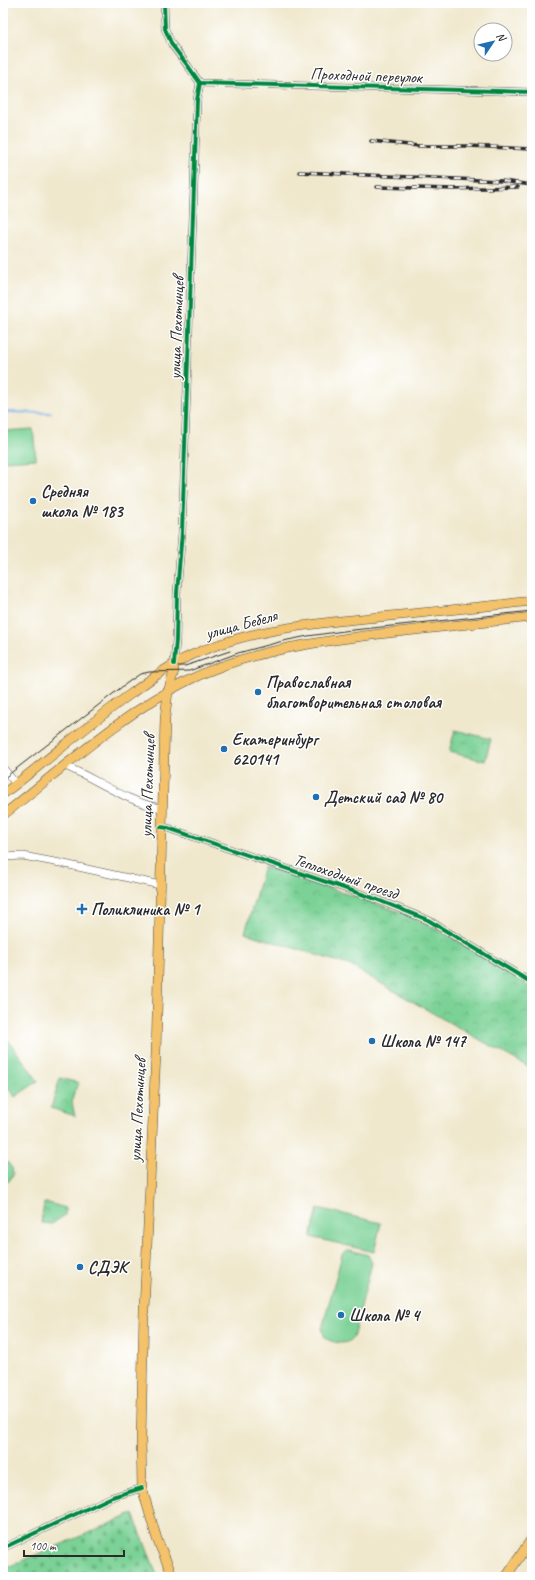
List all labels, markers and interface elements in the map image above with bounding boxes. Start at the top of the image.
north arrow [473,22,513,62]
text: N [494,29,510,45]
street label: Проходной переулок [310,63,424,88]
street label: улица Пехотинцев [164,272,189,381]
place label: Средняя школа № 183 [41,481,124,522]
marker: Средняя школа № 183 [28,496,38,506]
street label: улица Бебеля [202,605,280,644]
place label: Православная благотворительная столовая [266,672,442,713]
marker: Православная благотворительная столовая [253,687,263,697]
place label: Екатеринбург 620141 [232,729,321,770]
street label: улица Пехотинцев [135,730,160,839]
marker: Екатеринбург 620141 [219,744,229,754]
place label: Детский сад № 80 [324,787,445,808]
marker: Детский сад № 80 [311,792,321,802]
street label: Теплоходный проезд [291,849,403,905]
place label: Поликлиника № 1 [91,899,202,920]
marker: Поликлиника № 1 [76,903,88,915]
place label: Школа № 147 [380,1031,468,1052]
marker: Школа № 147 [367,1036,377,1046]
street label: улица Пехотинцев [124,1054,151,1163]
place label: СДЭК [88,1257,130,1278]
marker: СДЭК [75,1262,85,1272]
place label: Школа № 4 [349,1305,422,1326]
marker: Школа № 4 [336,1310,346,1320]
scale bar [24,1532,124,1558]
text: 100 m [30,1538,57,1554]

